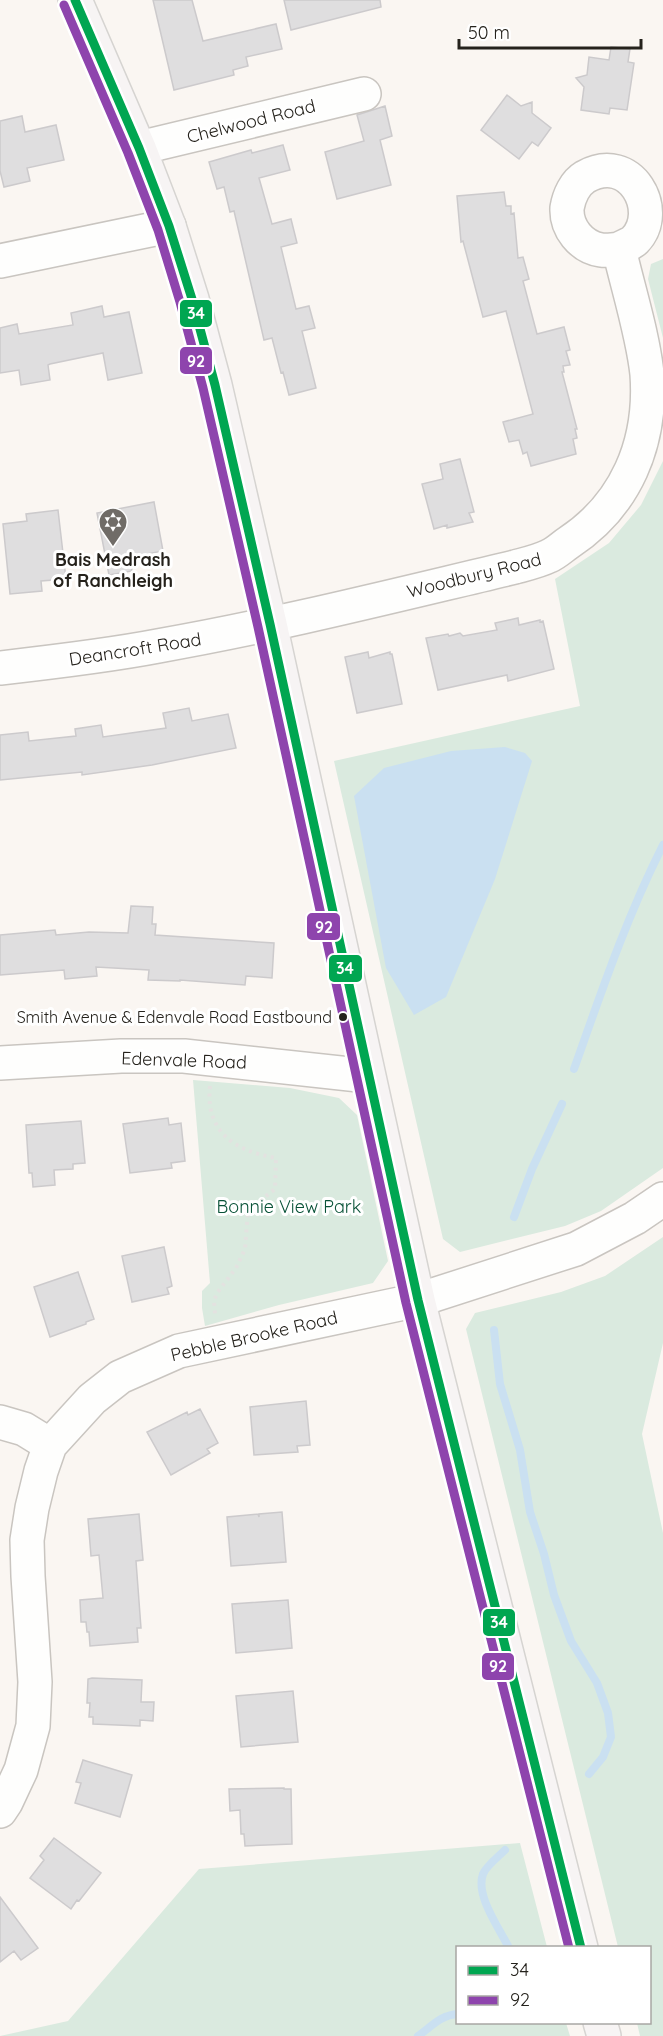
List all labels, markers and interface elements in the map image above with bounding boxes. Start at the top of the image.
scale bar [459,12,640,50]
text: 50 m [468,21,510,44]
street label: Chelwood Road [184,94,318,148]
line badge: 34 [179,299,213,328]
text: 34 [187,303,206,323]
line badge: 92 [179,346,213,375]
text: 92 [187,351,205,371]
synagogue icon: Bais Medrash of Ranchleigh [97,506,129,548]
street label: Woodbury Road [404,547,544,603]
place label: Bais Medrash of Ranchleigh [53,548,173,592]
street label: Deancroft Road [67,627,203,671]
line badge: 92 [306,912,341,941]
text: 92 [315,917,333,937]
line badge: 34 [328,954,363,983]
text: 34 [336,958,355,978]
place label: Smith Avenue & Edenvale Road Eastbound [17,1007,332,1027]
marker: Smith Avenue & Edenvale Road Eastbound [337,1011,349,1023]
street label: Edenvale Road [121,1046,247,1074]
park label: Bonnie View Park [217,1195,361,1218]
street label: Pebble Brooke Road [168,1306,340,1366]
line badge: 34 [482,1608,516,1637]
text: 34 [490,1612,509,1632]
line badge: 92 [481,1652,515,1681]
text: 92 [489,1656,507,1676]
legend [456,1946,651,2024]
text: 34 [510,1958,529,1981]
text: 92 [510,1988,530,2011]

